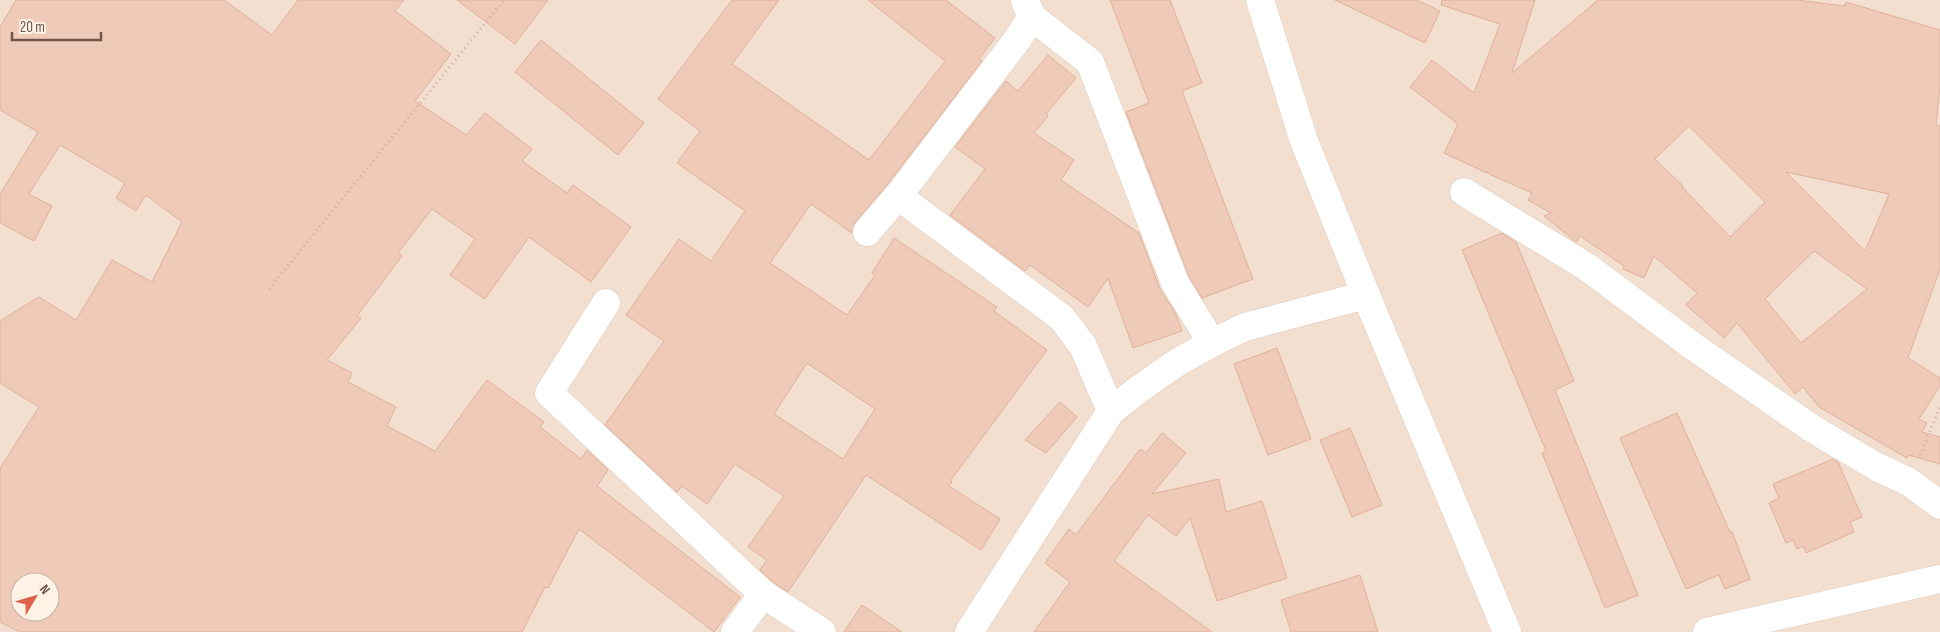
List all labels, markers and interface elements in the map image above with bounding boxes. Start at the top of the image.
scale bar [12,10,101,42]
text: 20 m [20,18,45,37]
north arrow [10,572,60,622]
text: N [36,581,54,597]

